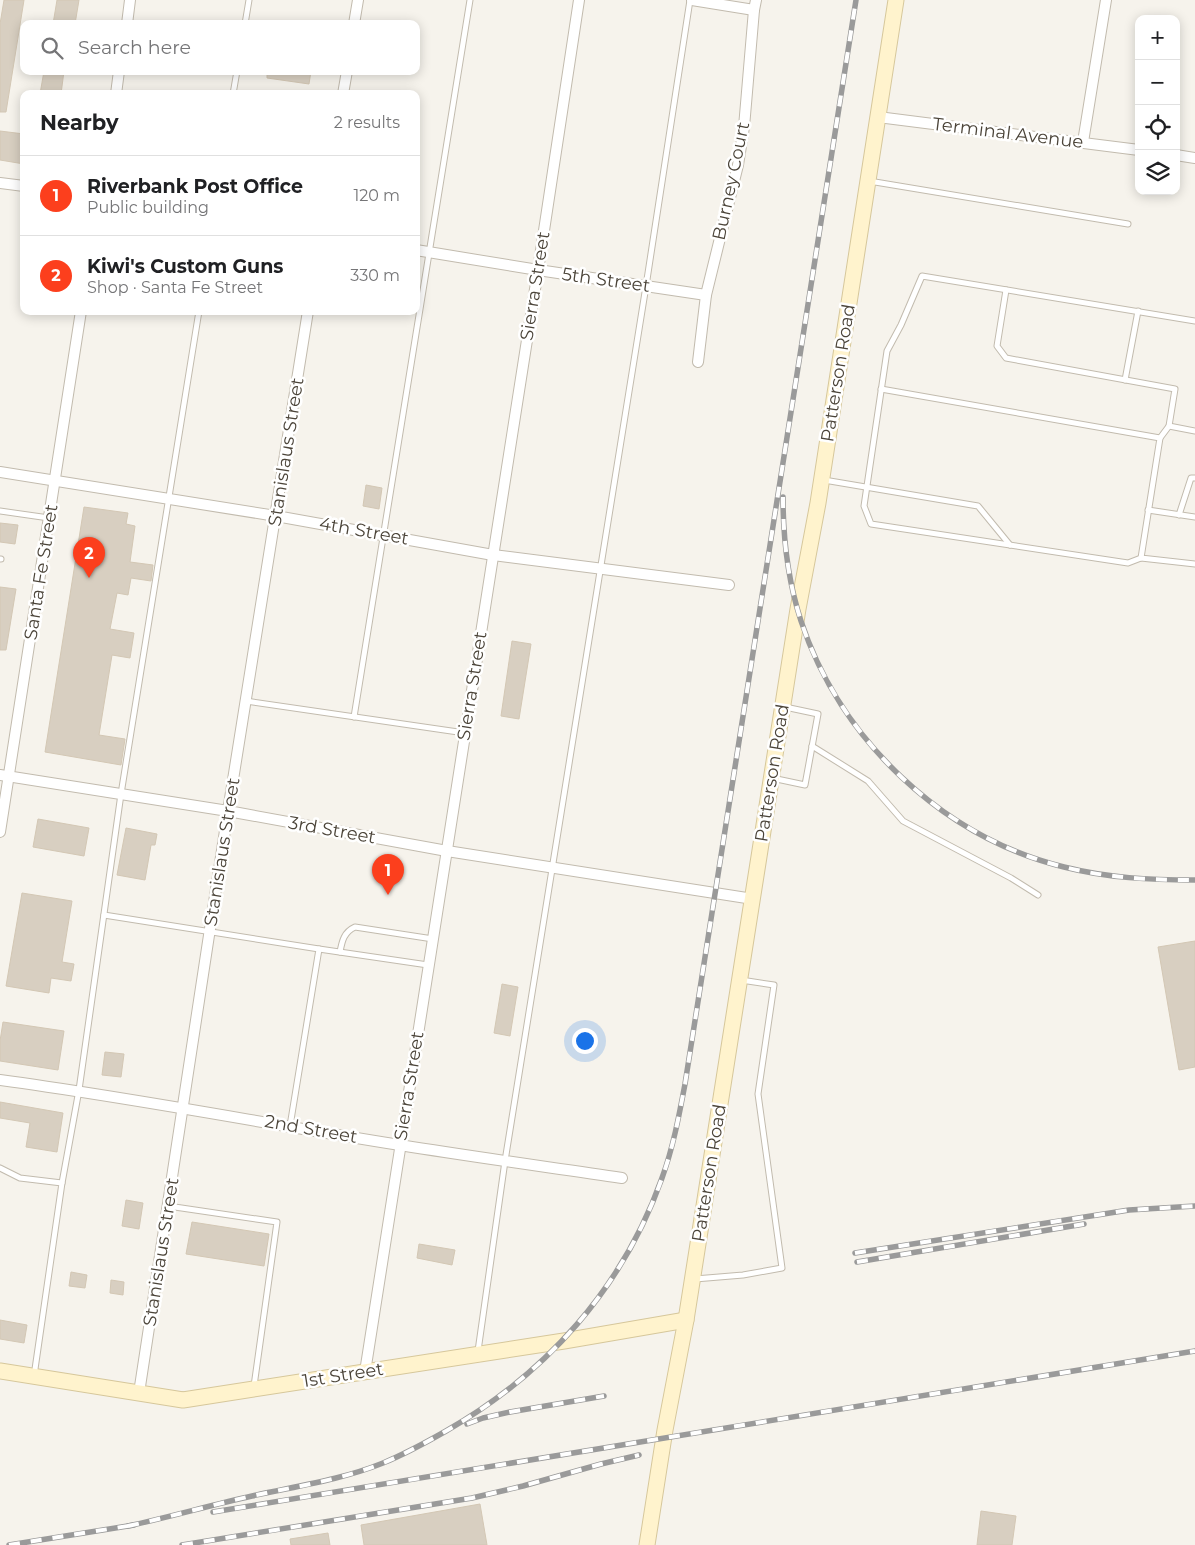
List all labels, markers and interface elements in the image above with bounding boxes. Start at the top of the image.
map controls [1135,15,1180,195]
button: + [1135,15,1180,60]
search box [20,20,420,75]
icon: search [38,34,66,62]
text: Search here [78,36,191,59]
button: − [1135,60,1180,105]
button: locate [1135,105,1180,150]
text: Nearby [40,110,119,135]
text: 2 results [334,113,400,132]
street label: Terminal Avenue [931,113,1085,153]
street label: Burney Court [708,120,754,242]
button: layers [1135,150,1180,195]
text: Riverbank Post Office [87,175,303,198]
text: 1 [53,186,59,205]
text: 120 m [353,186,400,205]
text: Public building [87,198,209,217]
street label: Sierra Street [516,230,554,342]
text: Kiwi's Custom Guns [87,255,283,278]
street label: 5th Street [560,263,652,297]
text: 2 [51,266,61,285]
text: 330 m [350,266,400,285]
text: Shop · Santa Fe Street [87,278,263,297]
street label: Patterson Road [816,302,860,444]
street label: Stanislaus Street [263,376,309,528]
street label: Santa Fe Street [19,503,63,641]
street label: 4th Street [318,512,410,550]
pin: 2 [73,537,105,578]
street label: Sierra Street [453,630,491,742]
street label: Patterson Road [750,702,794,844]
street label: Stanislaus Street [199,776,245,928]
street label: 3rd Street [287,811,377,849]
pin: 1 [372,854,404,895]
your location [572,1028,598,1054]
street label: Sierra Street [390,1030,428,1142]
street label: Patterson Road [687,1102,731,1244]
street label: 2nd Street [263,1110,359,1148]
street label: Stanislaus Street [138,1176,184,1328]
street label: 1st Street [301,1358,385,1392]

